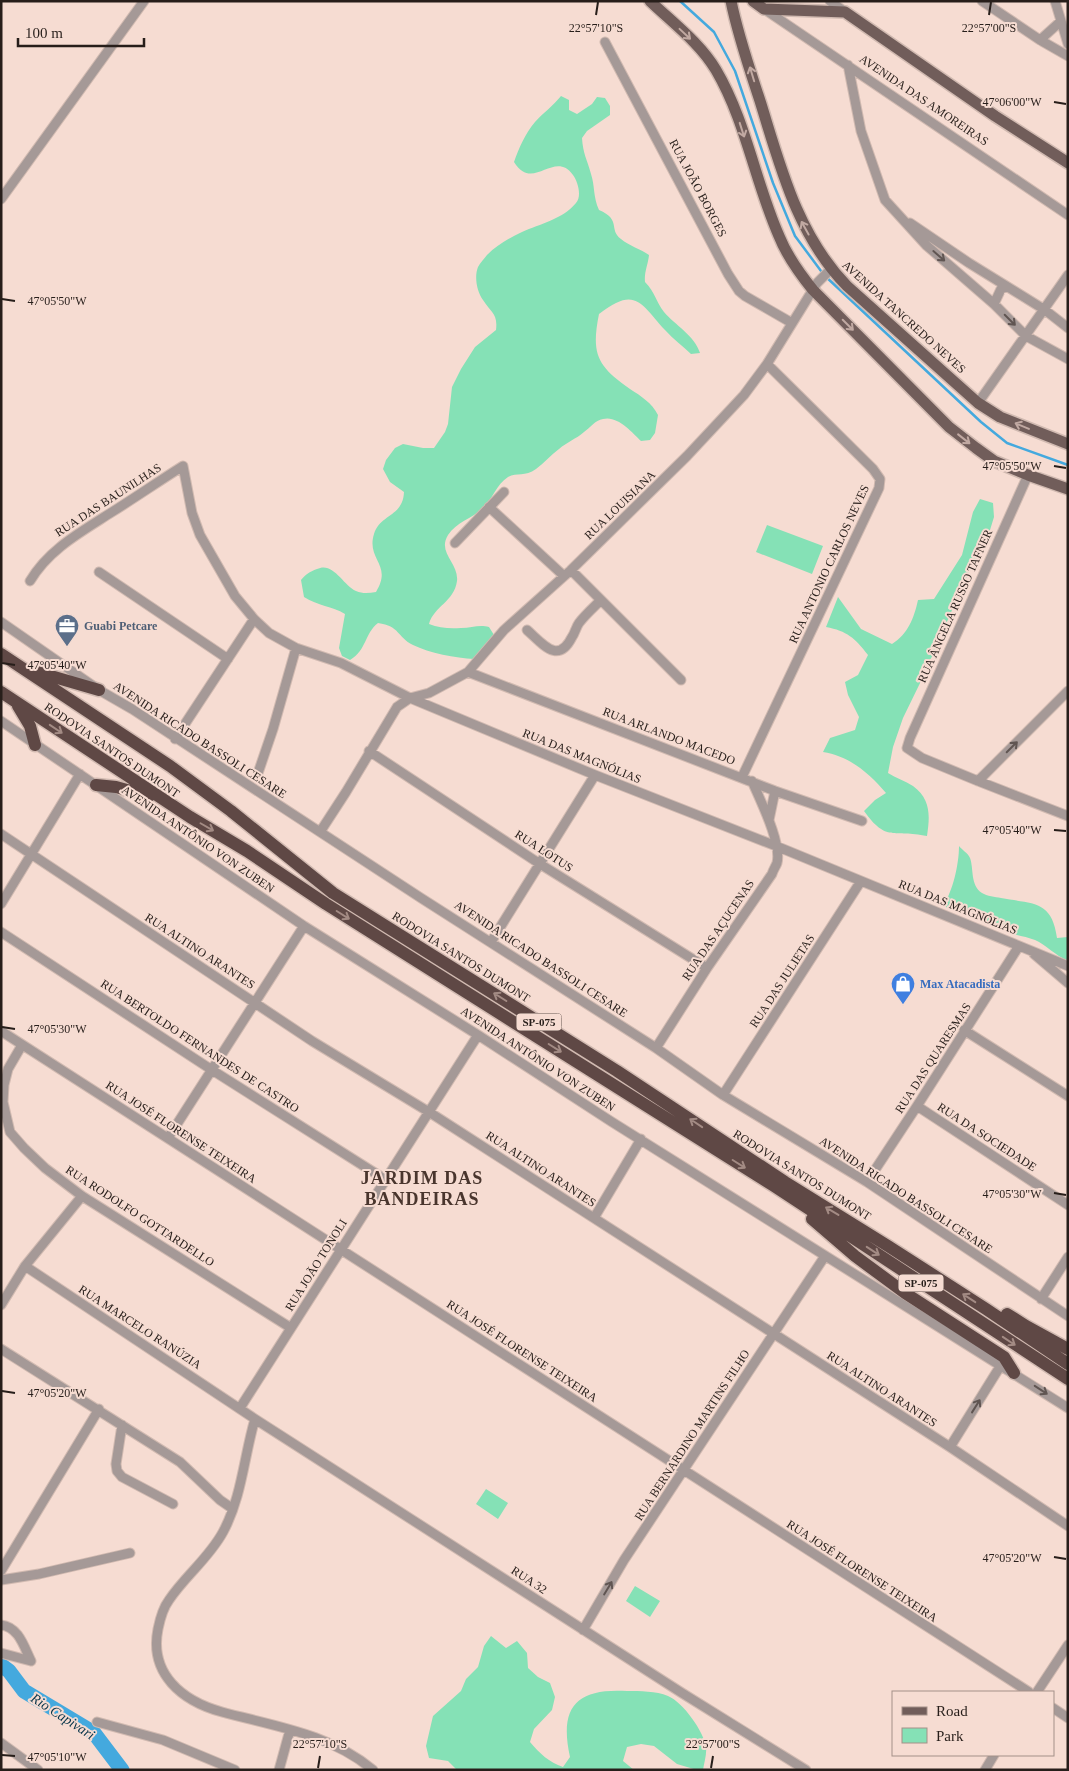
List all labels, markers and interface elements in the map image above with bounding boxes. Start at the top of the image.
scale bar [18,15,144,47]
text: 22°57'10"S [569,21,623,35]
text: 22°57'00"S [962,21,1016,35]
text: 100 m [25,25,63,41]
one-way arrow [679,28,692,40]
street label: AVENIDA DAS AMOREIRAS [857,52,991,148]
one-way arrow [746,67,756,83]
text: 47°06'00"W [982,95,1042,109]
one-way arrow [738,122,747,138]
street label: RUA JOÃO BORGES [666,137,730,239]
one-way arrow [800,220,810,235]
one-way arrow [933,251,946,262]
street label: AVENIDA TANCREDO NEVES [839,258,969,376]
text: 47°05'50"W [27,294,87,308]
one-way arrow [1004,314,1016,327]
one-way arrow [842,319,854,331]
one-way arrow [1015,421,1030,431]
one-way arrow [957,433,970,444]
text: 47°05'50"W [982,459,1042,473]
street label: RUA DAS BAUNILHAS [52,460,164,540]
street label: RUA LOUISIANA [582,467,659,542]
street label: RUA ANTONIO CARLOS NEVES [786,482,872,646]
street label: RUA ÂNGELA RUSSO TAFNER [915,527,995,685]
office icon: Guabi Petcare [54,613,80,647]
place label: Guabi Petcare [84,619,158,633]
text: 47°05'40"W [27,658,87,672]
street label: AVENIDA RICADO BASSOLI CESARE [111,679,289,801]
street label: RODOVIA SANTOS DUMONT [42,700,183,801]
street label: RUA ARLANDO MACEDO [601,704,737,768]
one-way arrow [49,724,63,734]
street label: RUA DAS MAGNÓLIAS [521,726,643,786]
one-way arrow [1006,741,1018,753]
street label: AVENIDA ANTÔNIO VON ZUBEN [119,783,277,896]
one-way arrow [199,823,213,833]
text: 47°05'40"W [982,823,1042,837]
street label: RUA LOTUS [512,827,576,875]
street label: RUA DAS AÇUCENAS [679,877,757,983]
street label: RUA DAS MAGNÓLIAS [897,877,1019,937]
street label: AVENIDA RICADO BASSOLI CESARE [452,898,630,1020]
street label: RODOVIA SANTOS DUMONT [390,909,533,1006]
street label: RUA ALTINO ARANTES [142,910,258,992]
one-way arrow [336,910,350,920]
street label: RUA DAS JULIETAS [747,932,817,1030]
shop icon: Max Atacadista [890,971,916,1005]
street label: RUA BERTOLDO FERNANDES DE CASTRO [98,976,302,1116]
place label: Max Atacadista [920,977,1000,991]
one-way arrow [493,992,507,1002]
street label: RUA DAS QUARESMAS [892,1000,974,1116]
street label: AVENIDA ANTÔNIO VON ZUBEN [458,1004,618,1114]
road number: SP-075 [516,1014,562,1030]
text: 47°05'30"W [27,1022,87,1036]
one-way arrow [548,1043,562,1053]
street label: RUA JOSÉ FLORENSE TEIXEIRA [103,1078,259,1186]
street label: RUA DA SOCIEDADE [935,1100,1039,1174]
one-way arrow [689,1117,703,1127]
street label: RODOVIA SANTOS DUMONT [731,1127,874,1224]
street label: RUA ALTINO ARANTES [483,1128,599,1210]
street label: AVENIDA RICADO BASSOLI CESARE [817,1134,995,1256]
one-way arrow [731,1159,745,1169]
street label: RUA RODOLFO GOTTARDELLO [63,1163,217,1270]
district label: JARDIM DAS BANDEIRAS [361,1168,483,1209]
text: 47°05'30"W [982,1187,1042,1201]
one-way arrow [826,1205,840,1215]
street label: RUA JOÃO TONOLI [282,1217,350,1313]
one-way arrow [866,1246,880,1256]
road number: SP-075 [898,1275,944,1292]
street label: RUA MARCELO RANÚZIA [76,1282,204,1372]
one-way arrow [962,1293,976,1303]
street label: RUA JOSÉ FLORENSE TEIXEIRA [444,1297,600,1405]
one-way arrow [1002,1336,1016,1346]
street label: RUA BERNARDINO MARTINS FILHO [631,1347,753,1523]
street label: RUA ALTINO ARANTES [824,1348,940,1430]
one-way arrow [1033,1385,1047,1395]
text: 47°05'20"W [27,1386,87,1400]
one-way arrow [970,1399,981,1413]
street label: RUA JOSÉ FLORENSE TEIXEIRA [784,1517,940,1625]
text: 47°05'20"W [982,1551,1042,1565]
street label: RUA 32 [509,1563,549,1597]
one-way arrow [603,1581,613,1595]
water label: Rio Capivari [27,1690,97,1743]
legend [892,1691,1054,1756]
text: Road [936,1703,968,1719]
text: Park [936,1728,964,1744]
text: 22°57'10"S [293,1737,347,1751]
text: 22°57'00"S [686,1737,740,1751]
text: 47°05'10"W [27,1750,87,1764]

